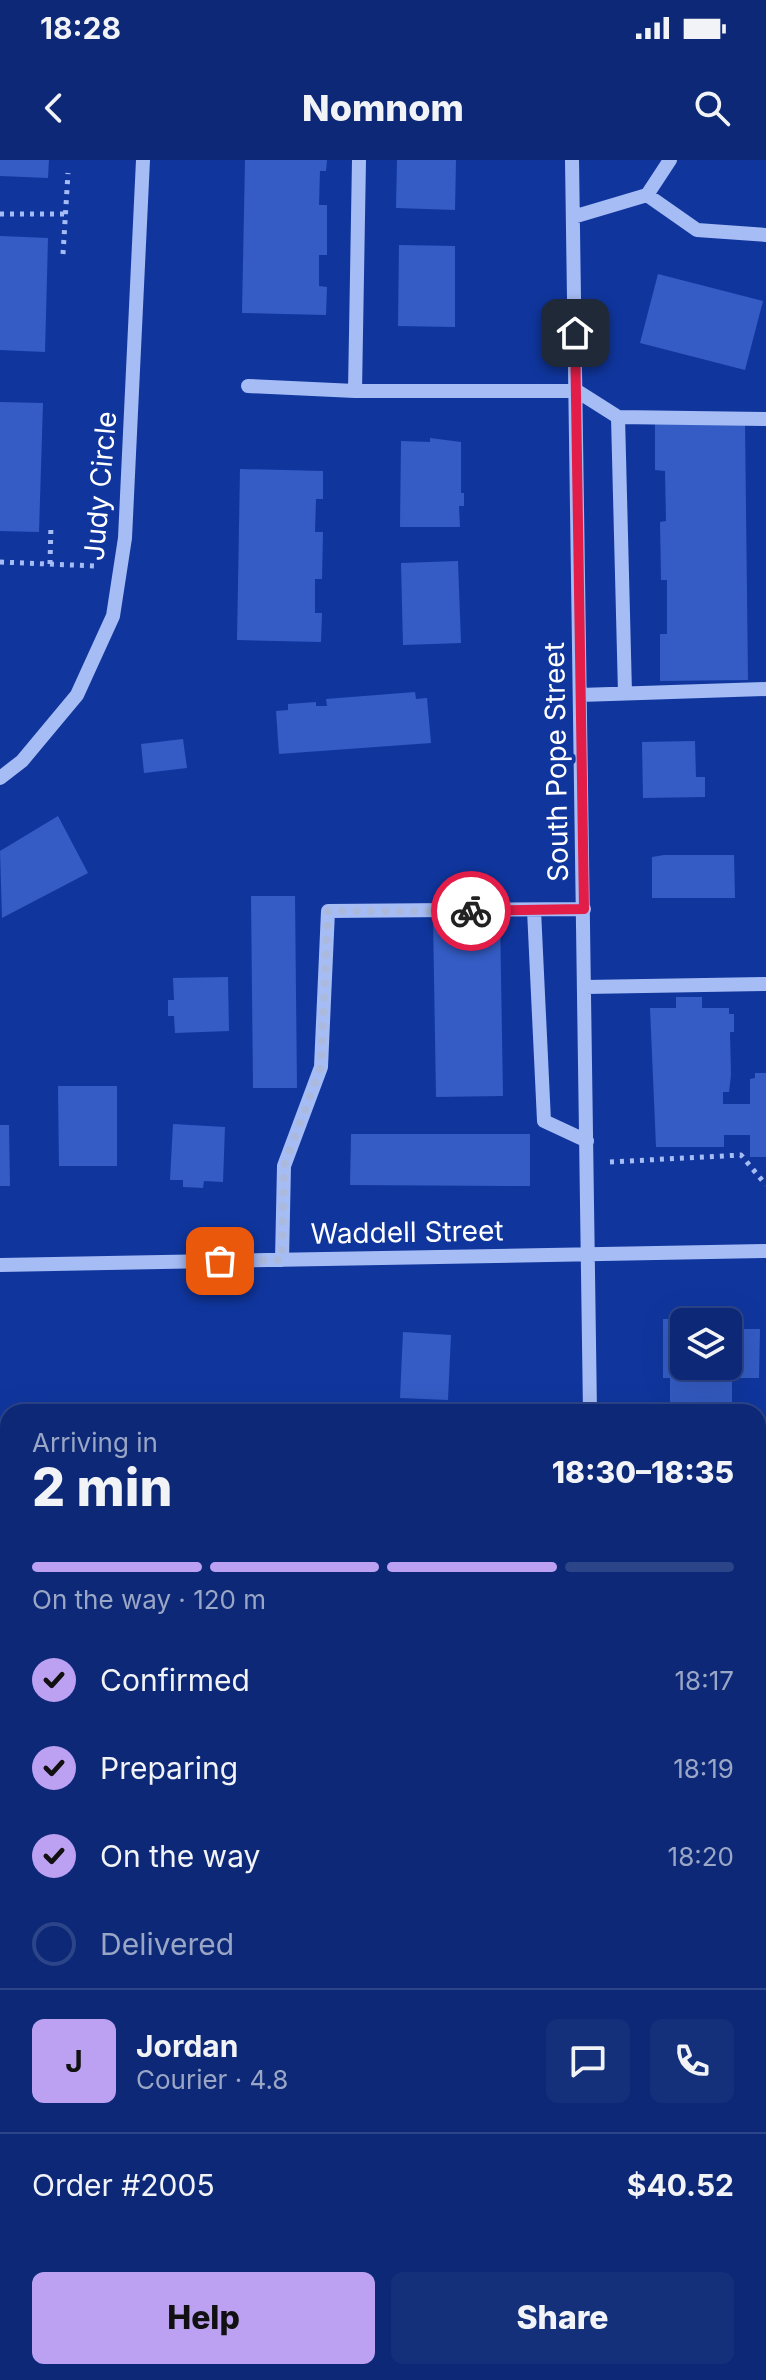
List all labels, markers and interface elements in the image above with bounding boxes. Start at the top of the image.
text: 18:28 [40,10,121,46]
icon: back [32,86,76,130]
text: Nomnom [302,86,464,130]
icon: search [690,86,734,130]
pin [541,299,609,367]
icon: home [553,311,597,355]
street label: Judy Circle [77,410,123,562]
street label: South Pope Street [537,642,575,882]
courier [431,871,511,951]
icon: bike [449,889,493,933]
street label: Waddell Street [310,1213,504,1251]
pin [186,1227,254,1295]
icon: bag [198,1239,242,1283]
map controls [670,1308,742,1380]
button: layers [670,1308,742,1380]
text: Arriving in [32,1427,158,1458]
text: 18:30–18:35 [552,1454,734,1490]
text: 2 min [32,1456,173,1519]
text: On the way · 120 m [32,1584,266,1615]
icon: check [32,1658,76,1702]
text: Confirmed [100,1662,250,1698]
text: 18:17 [675,1665,734,1696]
icon: check [32,1746,76,1790]
text: Preparing [100,1750,238,1786]
text: 18:19 [673,1753,734,1784]
icon: check [32,1834,76,1878]
text: On the way [100,1838,260,1874]
text: 18:20 [668,1841,734,1872]
text: Delivered [100,1926,234,1962]
button: chat [546,2019,630,2103]
button: phone [650,2019,734,2103]
text: Jordan [136,2028,238,2064]
text: J [65,2043,83,2079]
text: Courier · 4.8 [136,2064,288,2095]
text: Order #2005 [32,2167,215,2203]
text: $40.52 [627,2167,734,2203]
button: Help [32,2272,375,2364]
button: Share [391,2272,734,2364]

